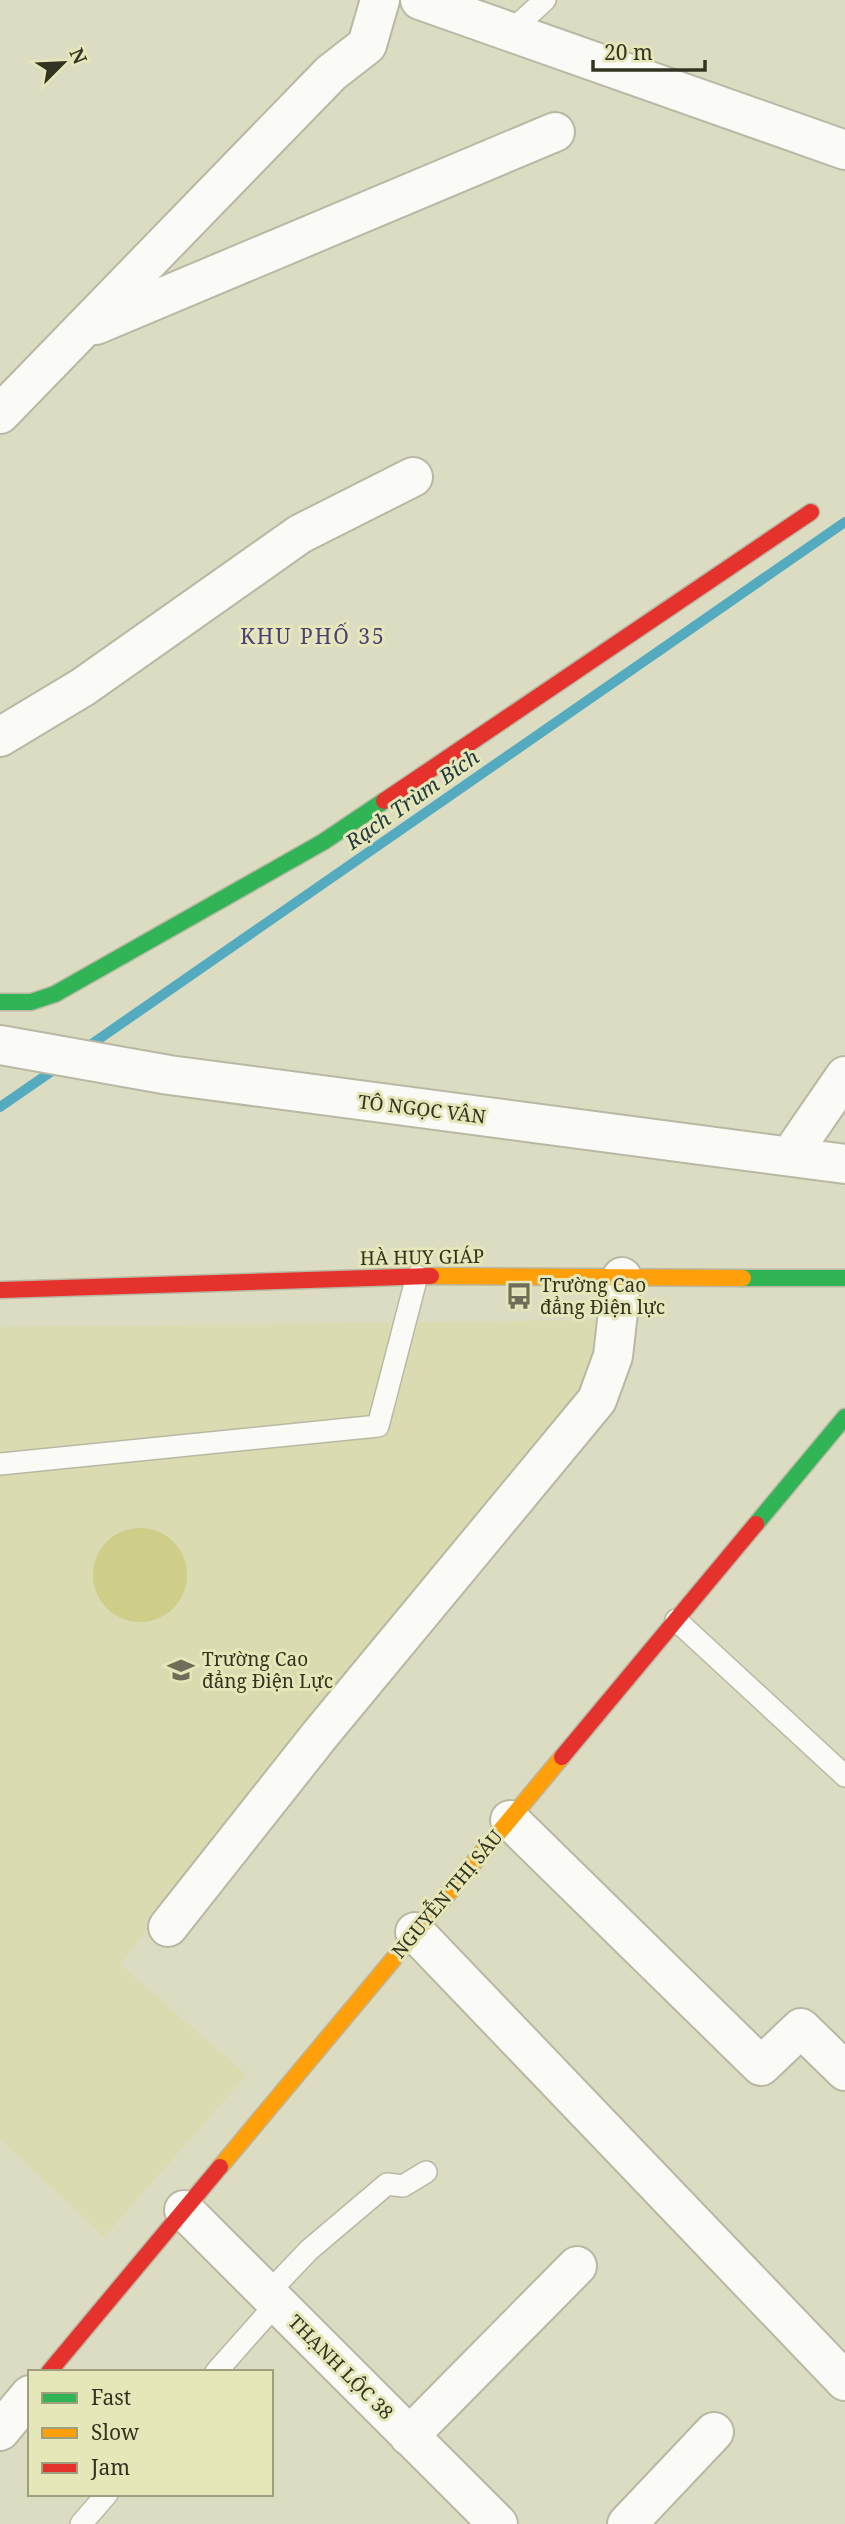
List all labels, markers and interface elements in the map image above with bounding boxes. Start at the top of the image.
north arrow [28,28,98,98]
scale bar [593,28,705,72]
text: 20 m [604,38,653,66]
text: N [64,44,93,68]
district label: KHU PHỐ 35 [240,622,386,650]
water label: Rạch Trùm Bích [339,742,485,856]
street label: TÔ NGỌC VÂN [357,1088,487,1130]
street label: HÀ HUY GIÁP [360,1243,484,1271]
place label: Trường Cao đẳng Điện lực [540,1272,665,1320]
bus stop icon: Trường Cao đẳng Điện lực [504,1281,534,1311]
place label: Trường Cao đẳng Điện Lực [202,1646,333,1694]
school or university icon: Trường Cao đẳng Điện Lực [166,1655,196,1685]
street label: NGUYỄN THỊ SÁU [385,1823,509,1964]
street label: THẠNH LỘC 38 [283,2309,399,2425]
legend [28,2370,273,2496]
text: Fast [91,2383,131,2411]
text: Slow [91,2418,140,2446]
text: Jam [90,2453,130,2481]

